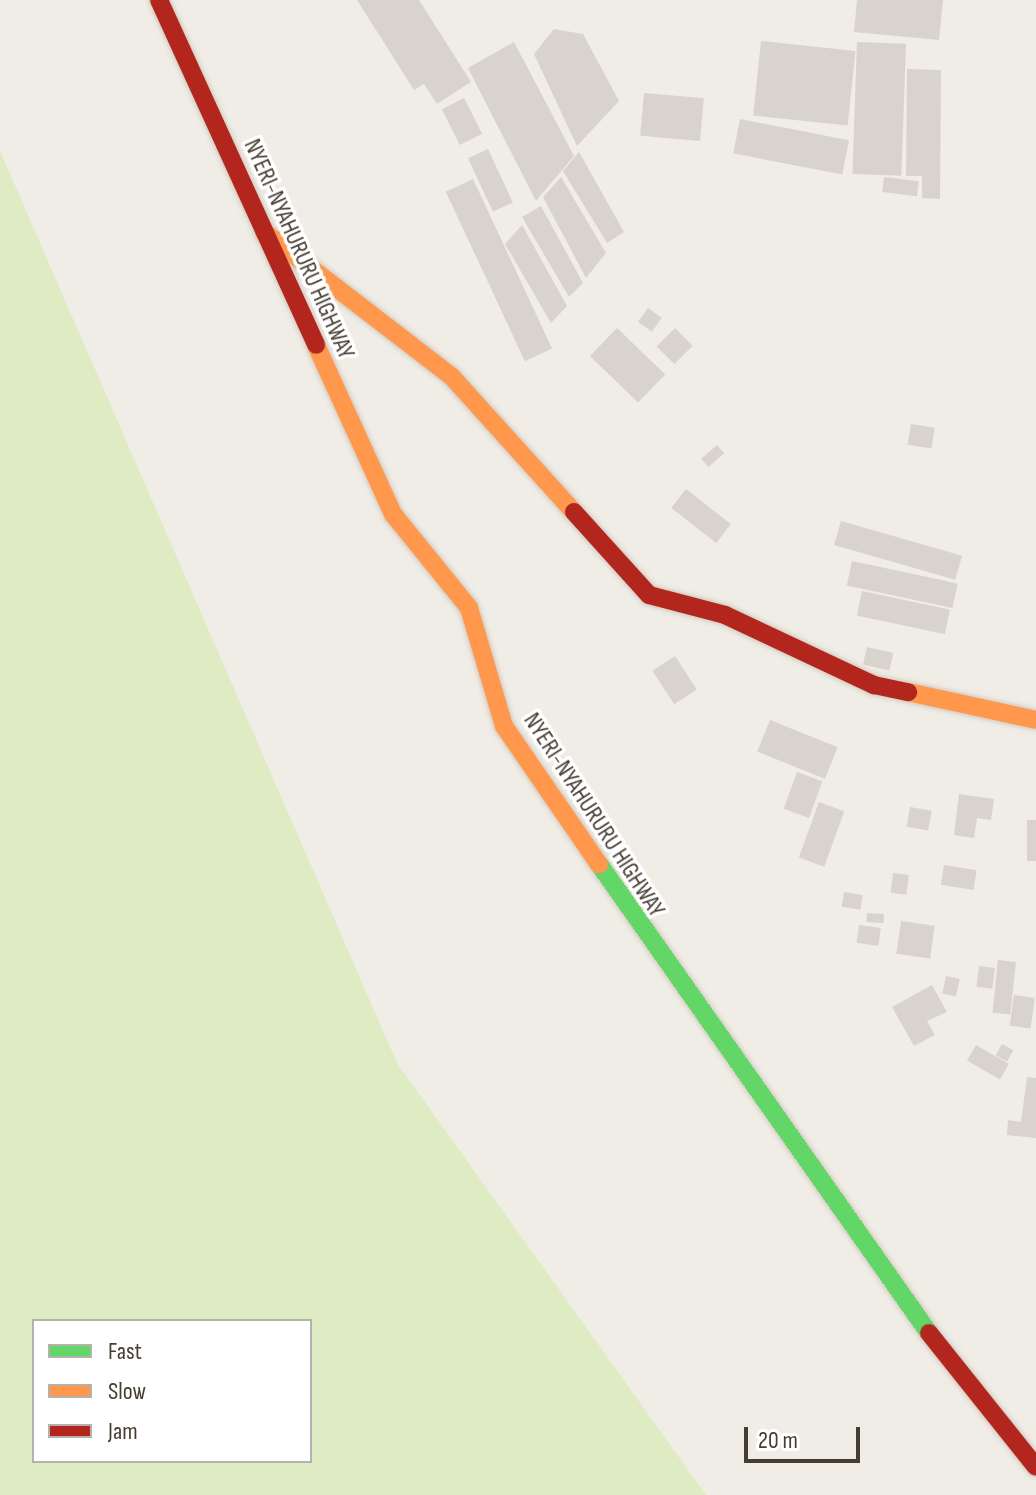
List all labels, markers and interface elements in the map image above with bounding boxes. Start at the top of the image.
street label: NYERI-NYAHURURU HIGHWAY [238,135,360,363]
street label: NYERI-NYAHURURU HIGHWAY [517,708,671,922]
legend [32,1319,312,1463]
text: Fast [108,1337,142,1366]
text: Slow [108,1377,146,1406]
scale bar [748,1411,864,1461]
text: Jam [108,1417,138,1446]
text: 20 m [758,1426,798,1455]

